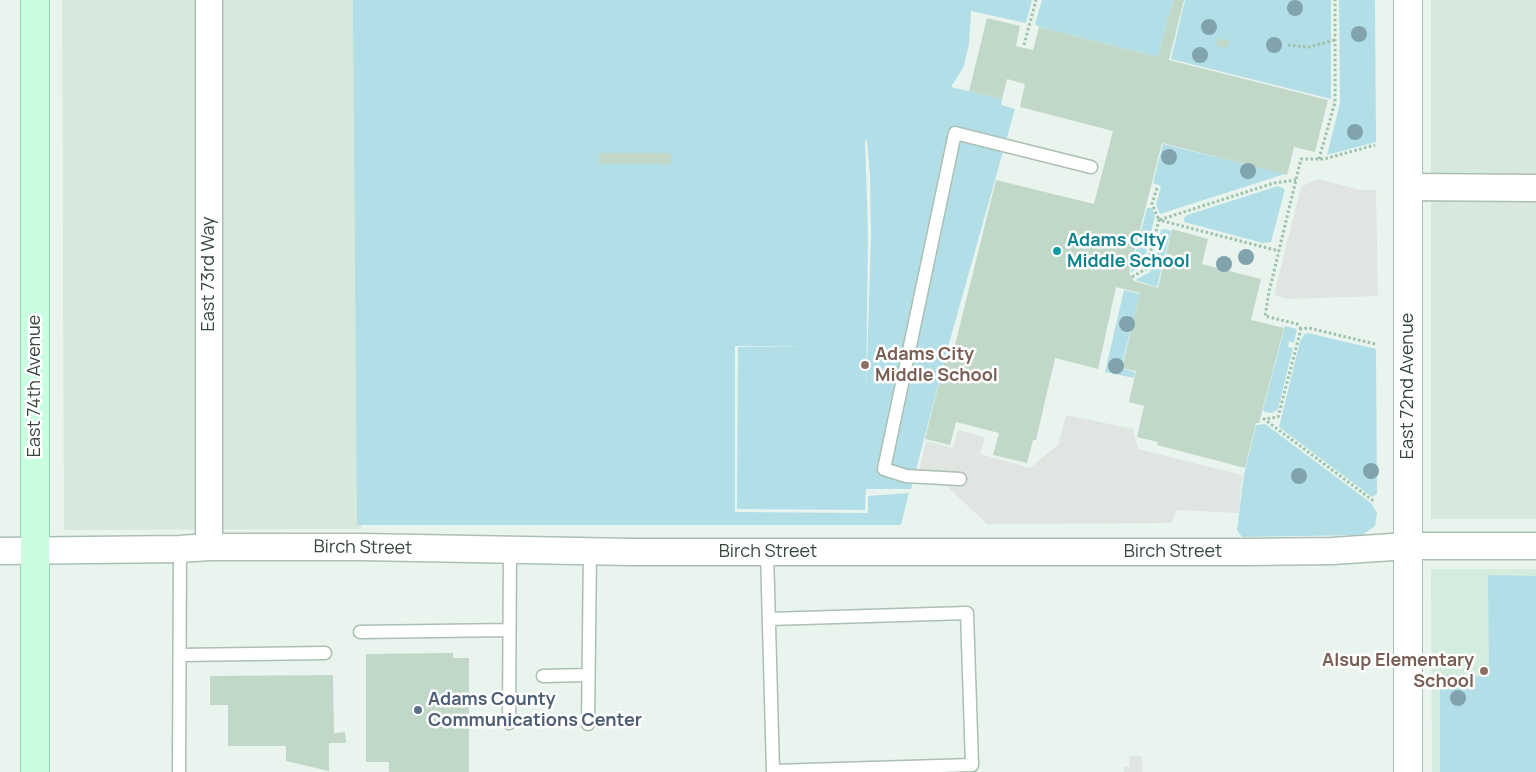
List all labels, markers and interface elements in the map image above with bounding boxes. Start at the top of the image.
street label: East 73rd Way [198,216,220,332]
place label: Adams CIty Middle School [1067,230,1190,272]
marker: Adams CIty Middle School [1051,245,1063,257]
street label: East 72nd Avenue [1397,313,1419,459]
street label: East 74th Avenue [24,315,46,457]
place label: Adams City Middle School [875,344,998,386]
marker: Adams City Middle School [859,359,871,371]
street label: Birch Street [313,536,413,560]
street label: Birch Street [719,541,817,563]
street label: Birch Street [1124,541,1222,563]
place label: Alsup Elementary School [1322,650,1474,692]
marker: Alsup Elementary School [1478,665,1490,677]
place label: Adams County Communications Center [428,689,642,732]
marker: Adams County Communications Center [412,704,424,716]

